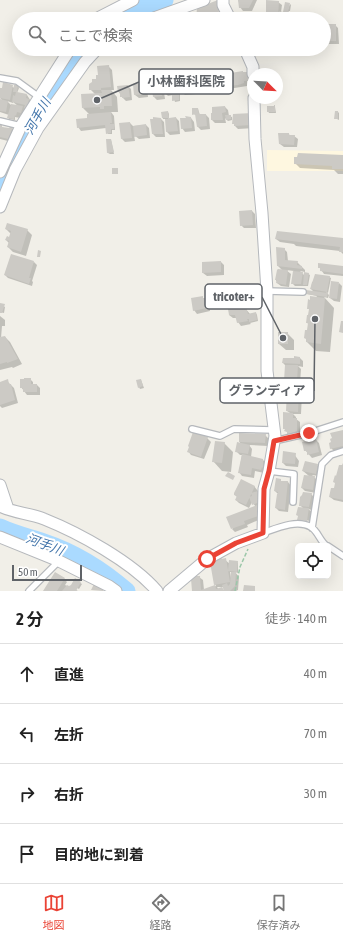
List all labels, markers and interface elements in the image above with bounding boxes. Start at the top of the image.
search box [12,12,331,56]
icon: search [26,23,48,45]
text: ここで検索 [58,27,133,44]
north arrow [247,68,283,104]
callout: 小林歯科医院 [139,69,233,94]
text: 小林歯科医院 [147,74,225,89]
water label: 河手川 [21,94,55,137]
callout: tricoter+ [205,284,262,309]
text: tricoter+ [212,289,255,304]
callout: グランディア [220,378,314,403]
text: グランディア [228,383,306,398]
route end [300,424,318,442]
water label: 河手川 [24,530,68,559]
map controls [295,543,331,579]
button: locate [295,543,331,579]
route start [198,550,216,568]
scale bar [12,563,82,582]
text: 50 m [18,566,38,578]
text: 2 分 [16,609,43,629]
text: 徒歩 · 140 m [265,611,327,626]
icon: ahead [16,663,38,685]
text: 直進 [54,666,84,683]
text: 40 m [304,666,327,681]
icon: left [16,723,38,745]
text: 左折 [54,726,84,743]
text: 70 m [304,726,327,741]
icon: right [16,783,38,805]
text: 右折 [54,786,84,803]
text: 30 m [304,786,327,801]
icon: arrive [16,843,38,865]
text: 目的地に到着 [54,846,144,863]
tab: 地図 [43,892,65,932]
tab: 経路 [150,892,172,932]
tab: 保存済み [257,892,301,932]

